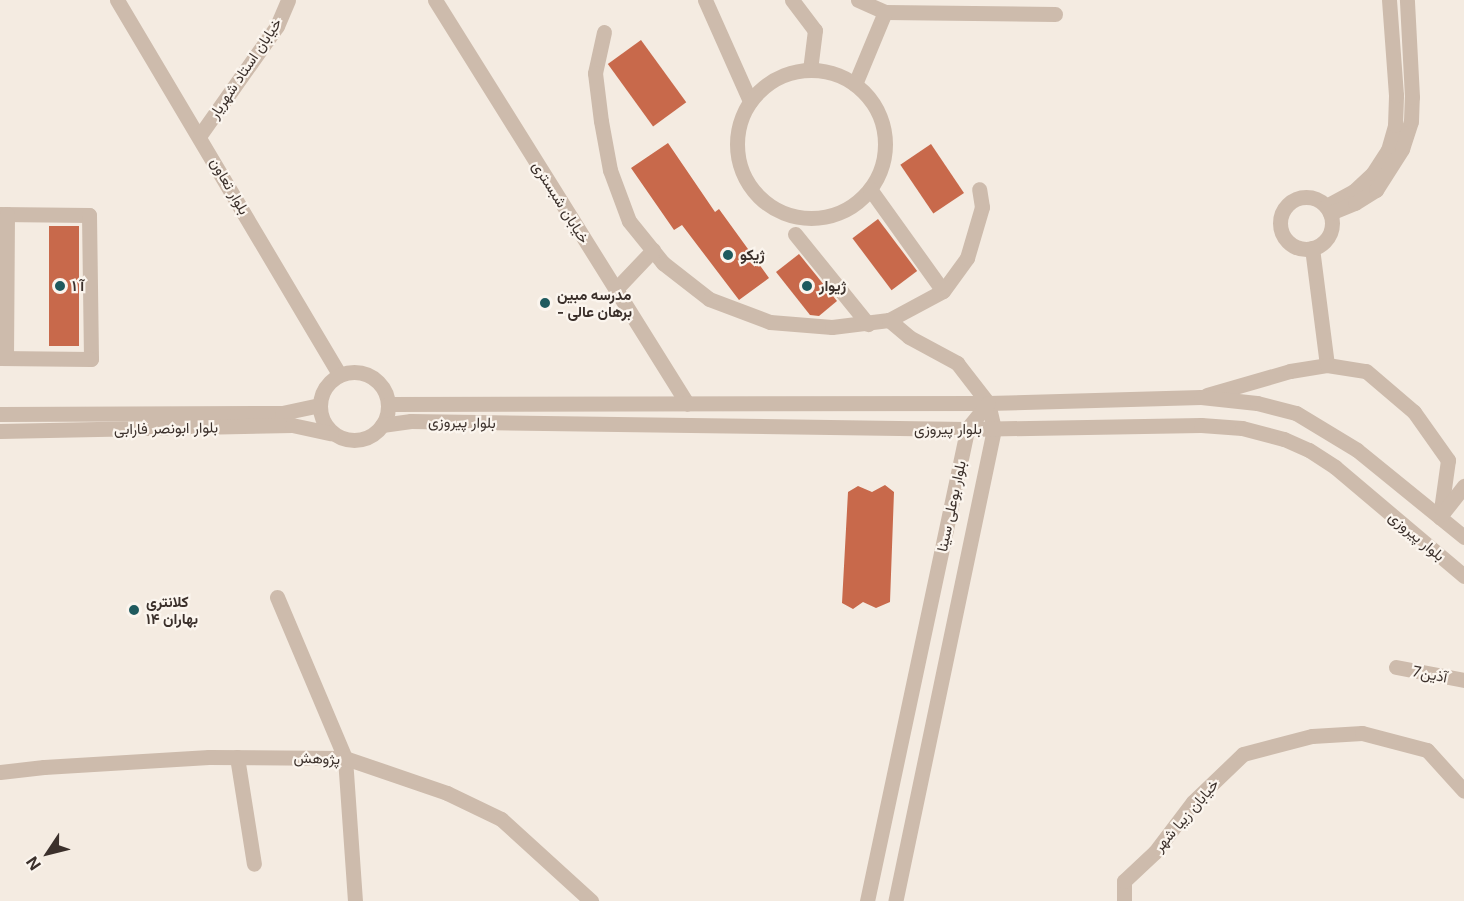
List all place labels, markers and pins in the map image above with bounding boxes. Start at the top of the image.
place label: ژیکو [740,246,765,264]
marker: ژیکو [721,248,735,262]
place label: آ ۱ [72,277,84,295]
place label: ژیوار [819,277,846,295]
marker: آ ۱ [53,279,67,293]
marker: ژیوار [800,279,814,293]
place label: مدرسه مبین - برهان عالی [557,285,632,320]
marker: مدرسه مبین - برهان عالی [538,296,552,310]
place label: کلانتری ۱۴ بهاران [146,592,198,627]
marker: کلانتری ۱۴ بهاران [127,603,141,617]

